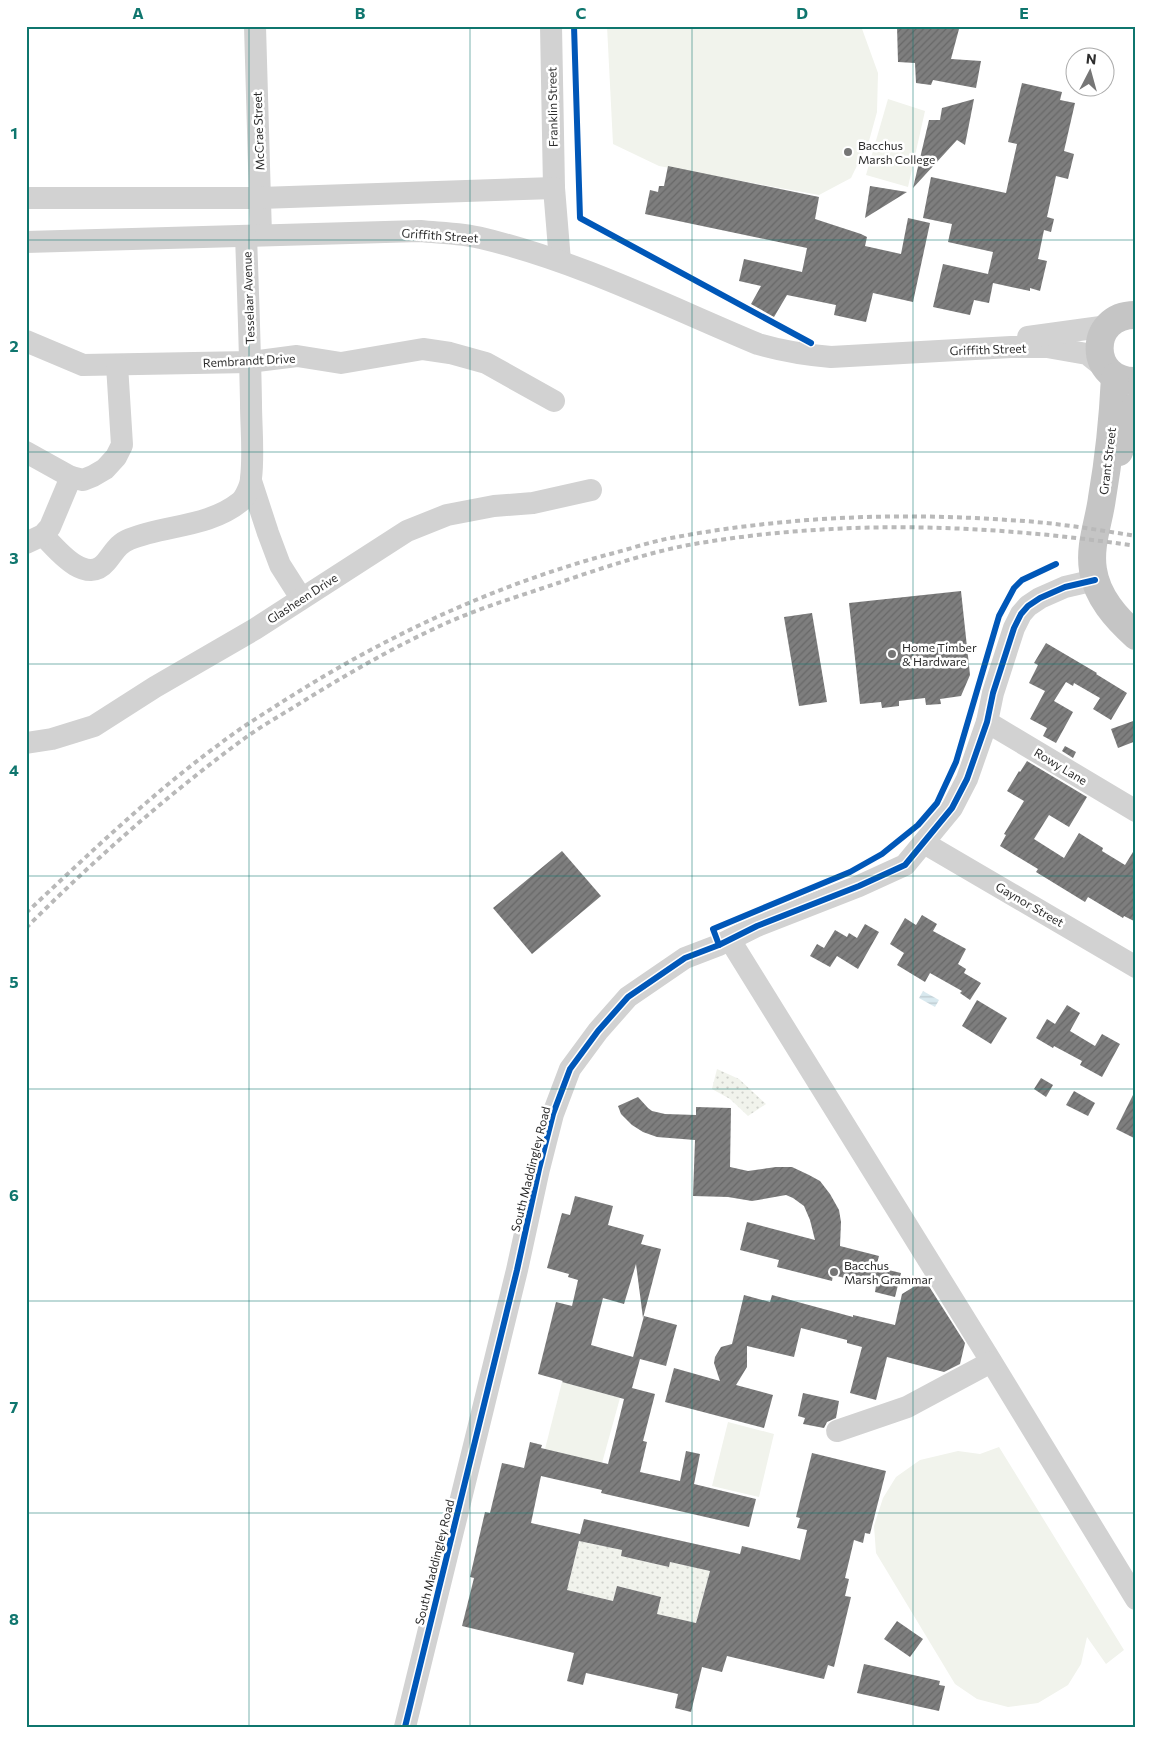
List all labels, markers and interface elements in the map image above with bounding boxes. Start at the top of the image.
text: A [132,3,144,22]
text: B [355,3,366,22]
text: C [576,3,587,22]
text: D [796,3,808,22]
text: E [1019,3,1029,22]
north arrow [1064,48,1114,98]
text: N [1085,50,1098,68]
street label: Franklin Street [544,67,560,147]
street label: McCrae Street [250,91,266,171]
text: 1 [10,123,18,142]
place label: Bacchus Marsh College [858,138,935,166]
marker: Bacchus Marsh College [842,146,854,158]
street label: Griffith Street [401,225,479,245]
street label: Tesselaar Avenue [239,251,257,345]
text: 2 [9,336,19,355]
street label: Griffith Street [949,341,1027,357]
street label: Rembrandt Drive [202,351,296,369]
street label: Grant Street [1096,426,1118,495]
text: 3 [9,548,19,567]
street label: Glasheen Drive [264,570,340,626]
place label: Home Timber & Hardware [902,640,977,668]
marker: Home Timber & Hardware [886,648,898,660]
street label: Rowy Lane [1032,745,1090,787]
text: 4 [9,760,19,779]
street label: Gaynor Street [994,879,1067,929]
text: 5 [9,972,19,991]
street label: South Maddingley Road [508,1105,552,1233]
text: 6 [9,1185,19,1204]
place label: Bacchus Marsh Grammar [844,1258,933,1286]
marker: Bacchus Marsh Grammar [828,1266,840,1278]
text: 7 [10,1397,19,1416]
street label: South Maddingley Road [412,1498,456,1626]
text: 8 [9,1609,19,1628]

